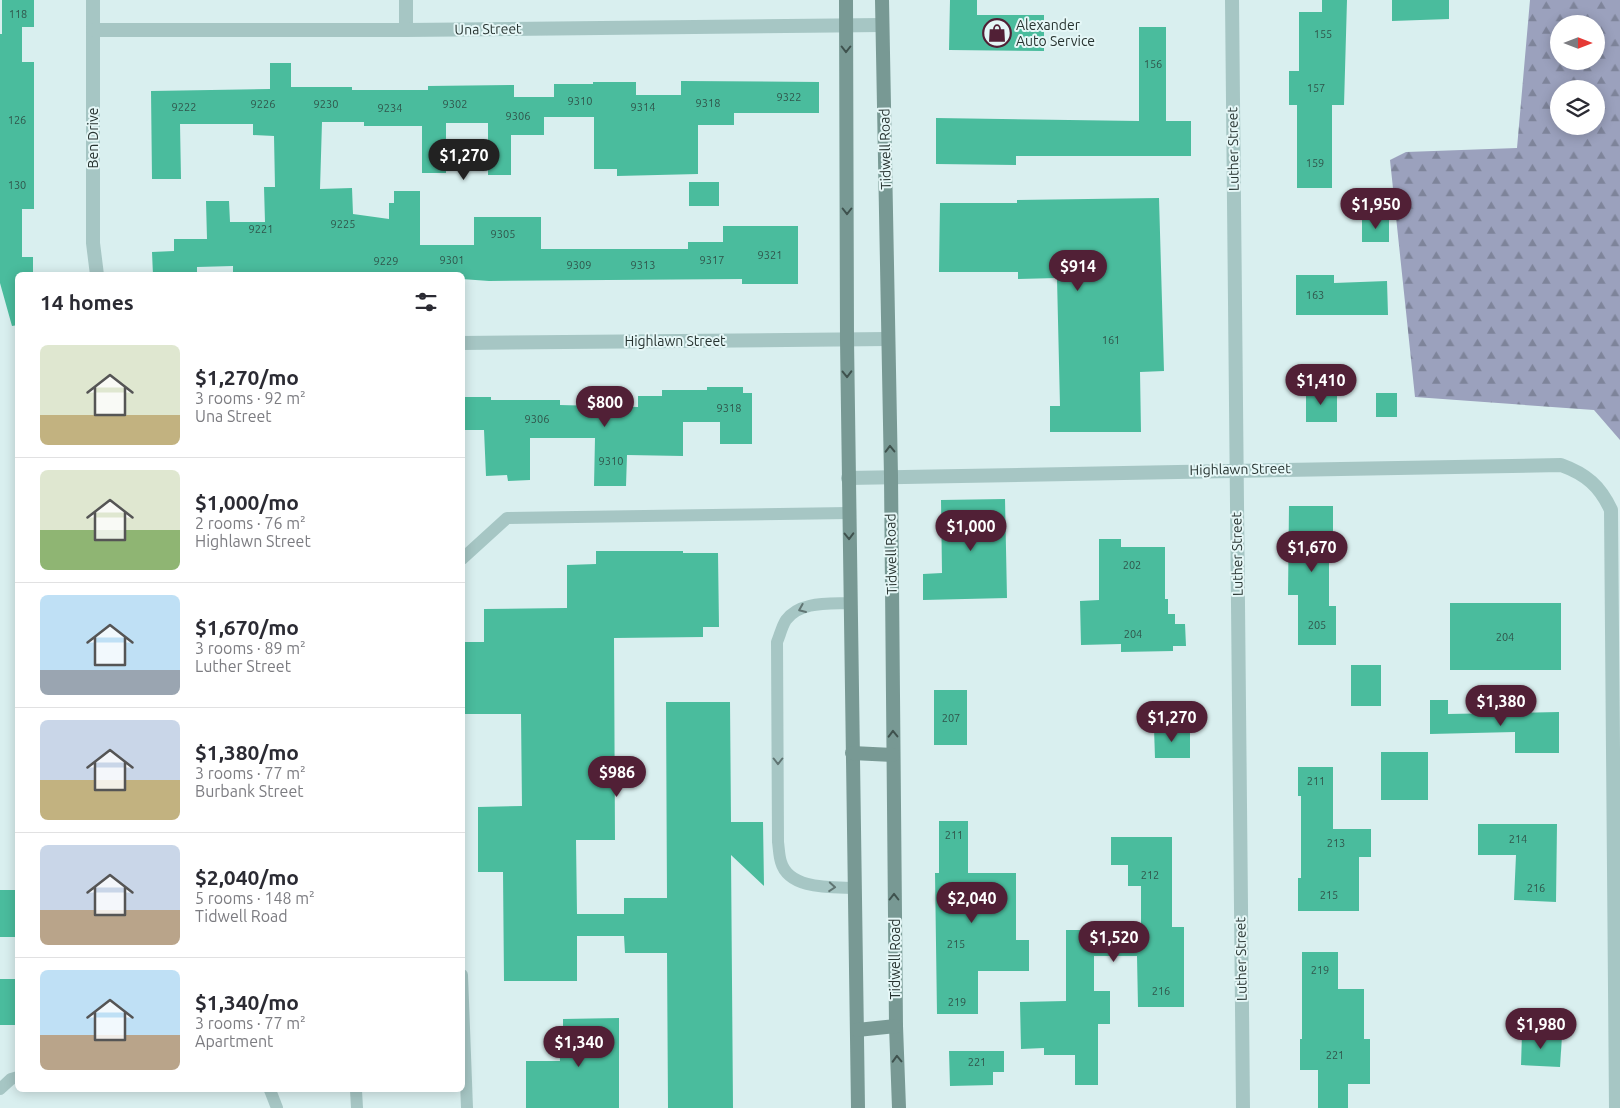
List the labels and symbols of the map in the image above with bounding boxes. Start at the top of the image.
house number: 118 [9,8,27,20]
north arrow [1550,15,1605,70]
place label: Alexander Auto Service [1016,17,1095,49]
shop icon: Alexander Auto Service [982,18,1012,48]
street label: Una Street [454,20,522,38]
house number: 155 [1314,28,1332,40]
one-way arrow [841,45,851,53]
house number: 156 [1144,58,1162,70]
house number: 157 [1307,82,1325,94]
house number: 9322 [777,91,801,103]
house number: 9310 [568,95,592,107]
house number: 9318 [696,97,720,109]
house number: 9226 [251,98,275,110]
house number: 9230 [314,98,338,110]
house number: 9302 [443,98,467,110]
house number: 9222 [172,101,196,113]
house number: 9314 [631,101,655,113]
house number: 9234 [378,102,402,114]
street label: Luther Street [1224,106,1242,191]
street label: Ben Drive [85,108,101,168]
street label: Tidwell Road [876,108,894,190]
house number: 9306 [506,110,530,122]
house number: 126 [8,114,26,126]
pin: $1,270 [423,138,505,181]
house number: 159 [1306,157,1324,169]
house number: 130 [8,179,26,191]
pin: $1,950 [1335,188,1417,230]
one-way arrow [841,207,852,215]
house number: 9225 [331,218,355,230]
house number: 9221 [249,223,273,235]
house number: 9305 [491,228,515,240]
house number: 9321 [758,249,782,261]
pin: $914 [1048,250,1108,292]
house number: 9301 [440,254,464,266]
house number: 9317 [700,254,724,266]
house number: 9229 [374,255,398,267]
house number: 9309 [567,259,591,271]
house number: 9313 [631,259,655,271]
house number: 163 [1306,289,1324,301]
street label: Highlawn Street [624,333,726,349]
house number: 161 [1102,334,1120,346]
pin: $1,410 [1280,364,1362,406]
one-way arrow [842,370,852,378]
pin: $800 [575,386,635,428]
house number: 9318 [717,402,741,414]
house number: 9306 [525,413,549,425]
one-way arrow [885,445,895,453]
house number: 9310 [599,455,623,467]
street label: Highlawn Street [1189,460,1291,478]
pin: $1,000 [930,510,1012,552]
street label: Luther Street [1228,511,1246,596]
street label: Tidwell Road [882,513,900,595]
pin: $1,670 [1271,530,1353,573]
one-way arrow [844,532,854,540]
house number: 202 [1123,559,1141,571]
one-way arrow [799,603,808,613]
house number: 205 [1308,619,1326,631]
house number: 204 [1124,628,1142,640]
house number: 204 [1496,631,1514,643]
pin: $1,380 [1460,684,1542,727]
pin: $1,270 [1131,700,1213,743]
house number: 207 [942,712,960,724]
one-way arrow [888,730,898,738]
pin: $986 [587,756,647,798]
one-way arrow [772,757,783,765]
house number: 211 [1307,775,1325,787]
house number: 211 [945,829,963,841]
house number: 214 [1509,833,1527,845]
house number: 213 [1327,837,1345,849]
house number: 212 [1141,869,1159,881]
one-way arrow [828,881,836,892]
pin: $2,040 [931,882,1013,924]
house number: 216 [1527,882,1545,894]
house number: 215 [1320,889,1338,901]
one-way arrow [889,893,900,901]
street label: Luther Street [1232,916,1250,1001]
street label: Tidwell Road [887,918,903,1000]
pin: $1,520 [1073,920,1155,963]
house number: 215 [947,938,965,950]
house number: 219 [1311,964,1329,976]
house number: 216 [1152,985,1170,997]
house number: 219 [948,996,966,1008]
pin: $1,980 [1500,1008,1582,1050]
pin: $1,340 [538,1026,620,1068]
house number: 221 [1326,1049,1344,1061]
one-way arrow [892,1055,902,1063]
house number: 221 [968,1056,986,1068]

